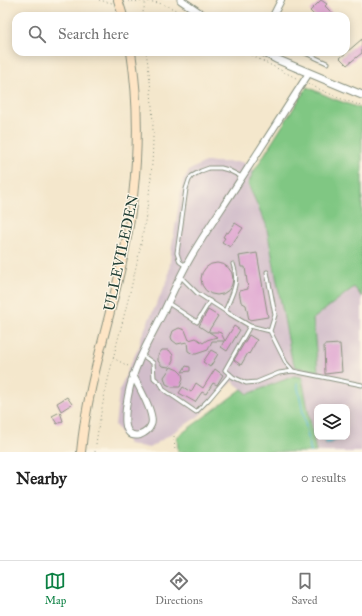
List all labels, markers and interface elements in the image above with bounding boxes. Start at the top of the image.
search box [12,12,350,56]
icon: search [26,23,48,45]
text: Search here [58,25,129,43]
street label: ULLEVILEDEN [100,193,142,313]
map controls [314,404,350,440]
button: layers [314,404,350,440]
text: Nearby [16,468,67,489]
text: 0 results [301,470,346,486]
tab: Map [44,570,66,607]
tab: Directions [155,570,203,607]
tab: Saved [291,570,318,607]

